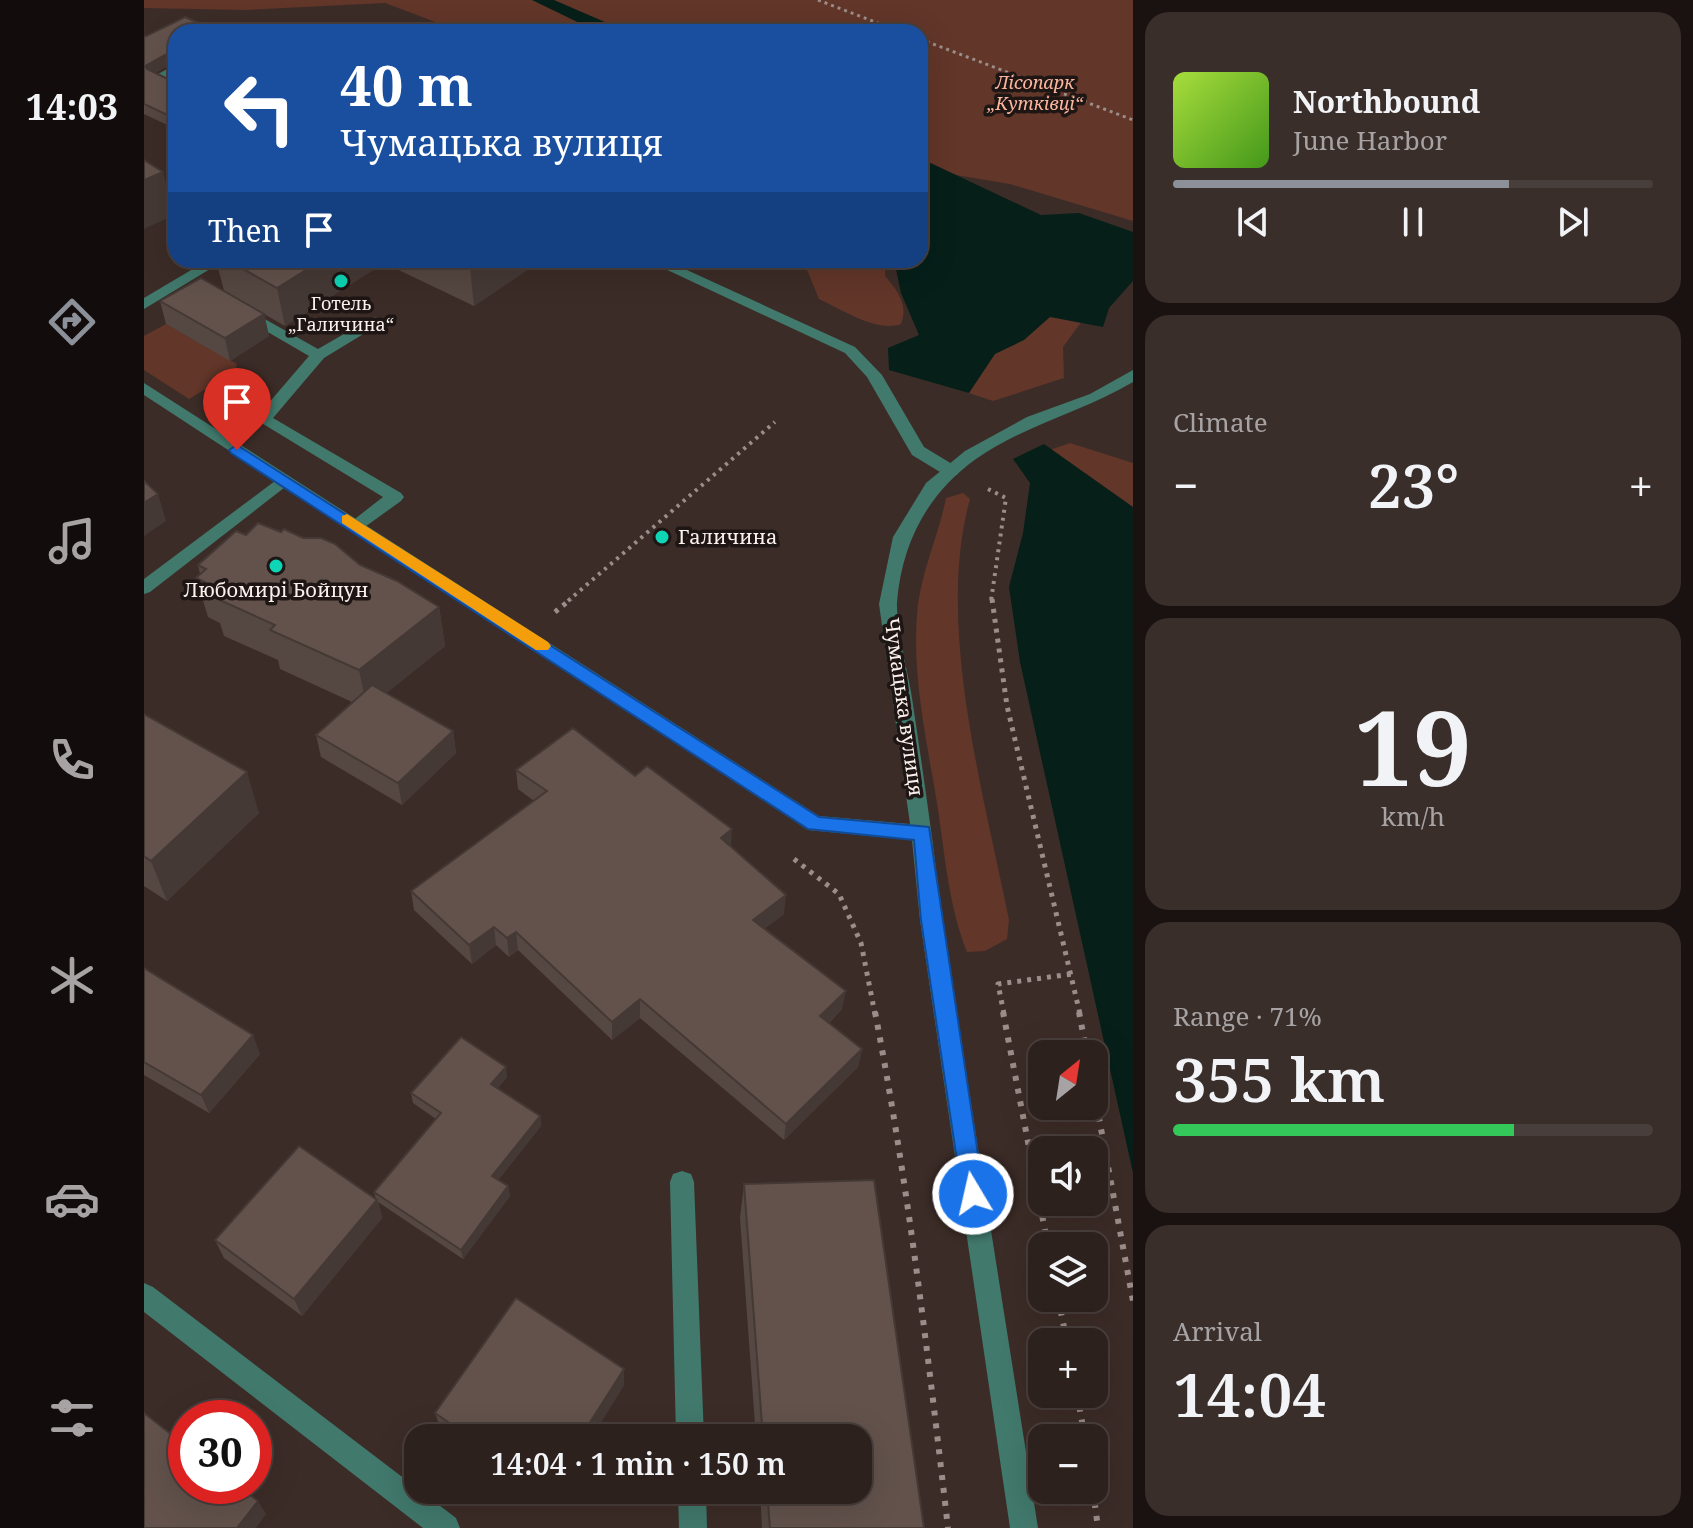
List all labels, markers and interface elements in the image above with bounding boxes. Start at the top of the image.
text: 40 m [340,46,473,122]
icon: left [208,56,312,160]
park label: Лісопарк „Кутківці“ [986,70,1084,115]
text: Northbound [1293,81,1480,122]
text: 14:03 [26,82,118,131]
text: Чумацька вулиця [340,118,663,167]
text: June Harbor [1293,122,1447,158]
icon: previous [1231,200,1275,244]
icon: pause [1391,200,1435,244]
icon: next [1551,200,1595,244]
icon: arrive [297,208,341,252]
text: Then [208,210,281,251]
marker: Готель „Галичина“ [332,272,350,290]
place label: Готель „Галичина“ [288,291,394,336]
icon: directions [44,294,100,350]
pin [203,368,271,450]
icon: arrive [215,380,259,424]
text: Climate [1173,404,1268,440]
text: 23° [1368,444,1459,526]
text: − [1173,455,1198,515]
text: + [1628,455,1653,515]
icon: music [44,513,100,569]
place label: Галичина [678,523,777,550]
marker: Галичина [653,528,671,546]
marker: Любомирі Бойцун [267,557,285,575]
place label: Любомирі Бойцун [184,576,368,603]
street label: Чумацька вулиця [879,616,930,798]
text: 19 [1354,675,1472,816]
icon: phone [44,732,100,788]
text: km/h [1381,798,1445,834]
icon: climate [44,952,100,1008]
text: Range · 71% [1173,998,1322,1034]
text: 355 km [1173,1038,1385,1120]
north arrow [1028,1040,1108,1120]
map controls [1028,1040,1108,1504]
button: sound [1028,1136,1108,1216]
position arrow [931,1152,1015,1236]
icon: car [44,1171,100,1227]
button: layers [1028,1232,1108,1312]
text: Arrival [1173,1313,1262,1349]
button: + [1028,1328,1108,1408]
text: 14:04 [1173,1353,1326,1435]
icon: filters [44,1390,100,1446]
speed limit sign: 30 [168,1400,272,1504]
button: − [1028,1424,1108,1504]
text: 14:04 · 1 min · 150 m [490,1443,786,1484]

